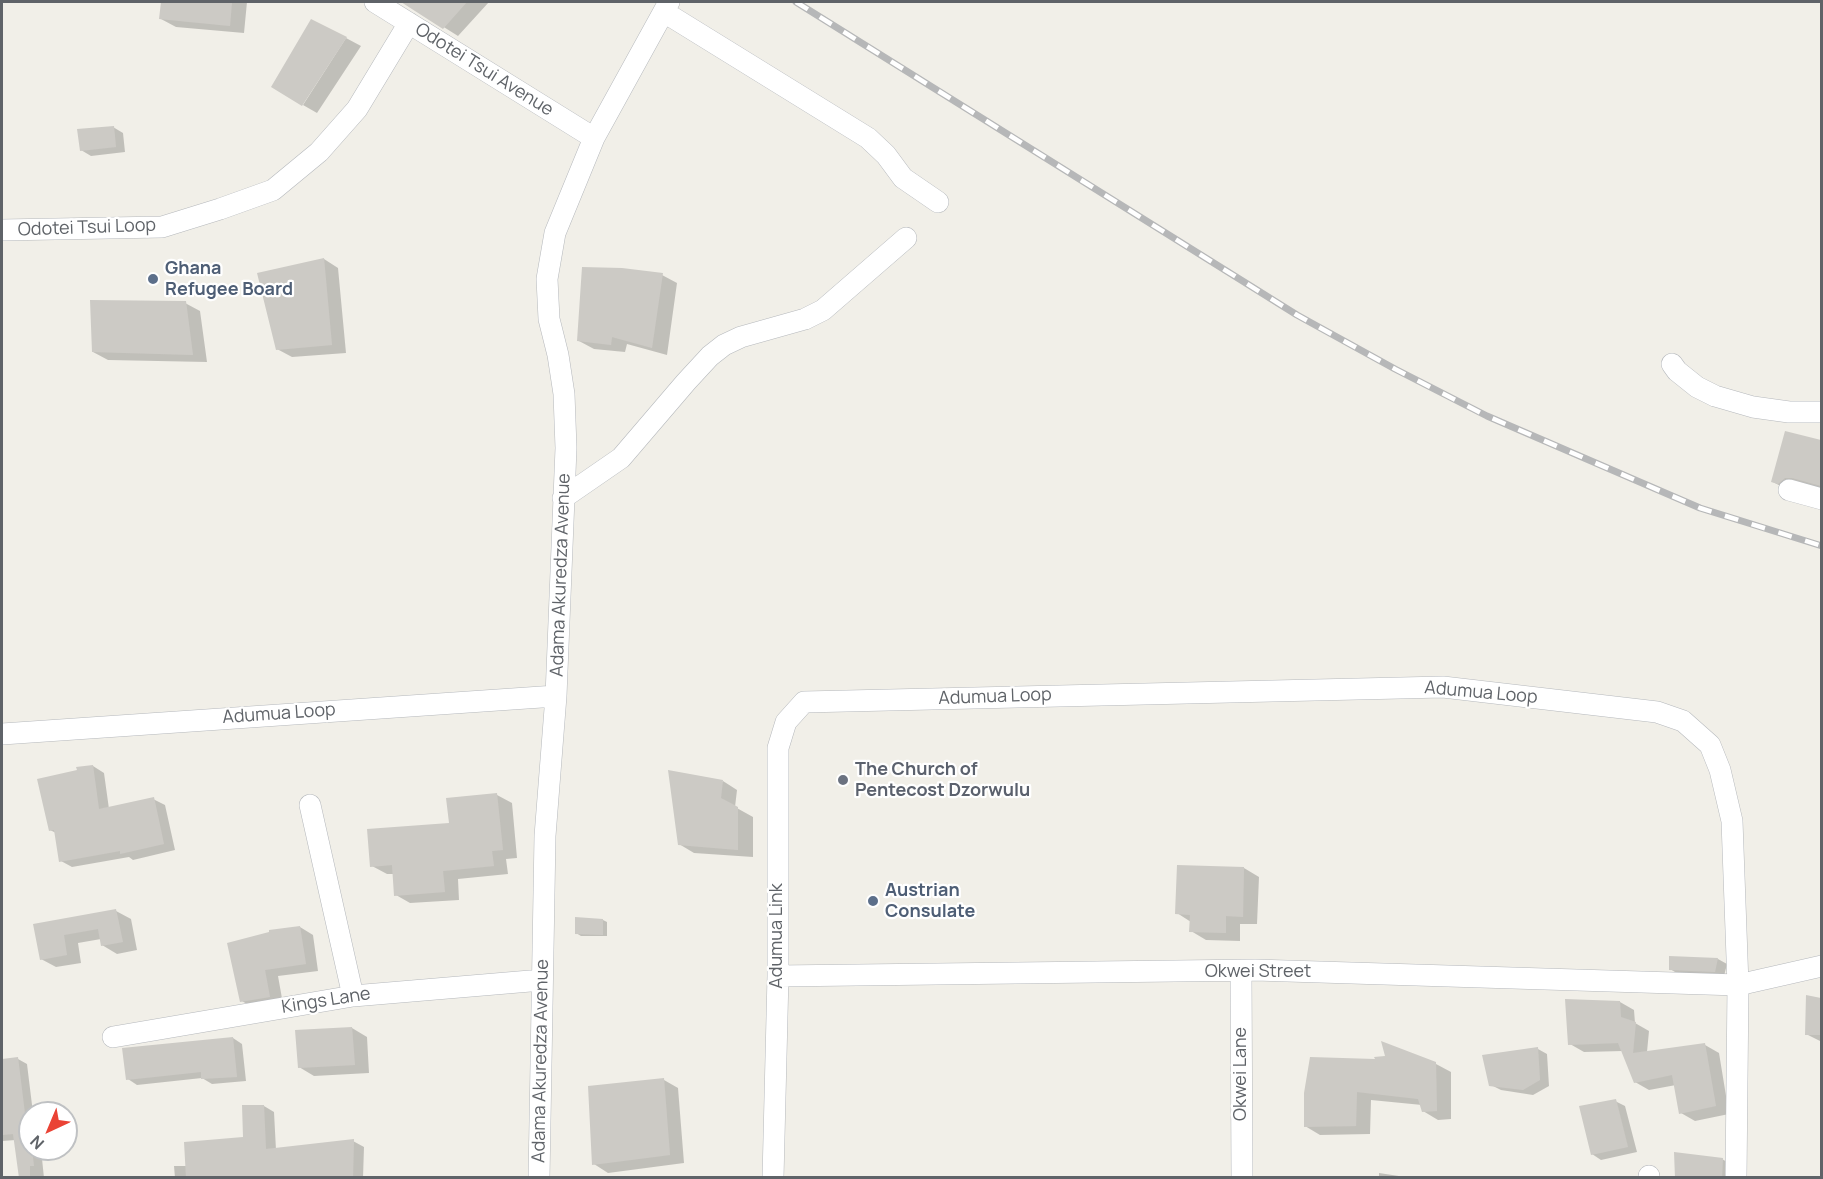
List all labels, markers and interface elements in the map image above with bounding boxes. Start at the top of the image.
street label: Odotei Tsui Avenue [411,19,557,121]
street label: Odotei Tsui Loop [18,215,156,241]
place label: Ghana Refugee Board [165,258,293,300]
marker: Ghana Refugee Board [146,272,160,286]
street label: Adama Akuredza Avenue [547,473,575,677]
street label: Adumua Loop [1424,677,1538,709]
street label: Adumua Loop [938,684,1052,710]
street label: Adumua Loop [222,699,336,729]
place label: The Church of Pentecost Dzorwulu [855,759,1030,802]
marker: The Church of Pentecost Dzorwulu [836,773,850,787]
place label: Austrian Consulate [885,880,975,922]
street label: Adumua Link [766,883,788,989]
marker: Austrian Consulate [866,894,880,908]
street label: Adama Akuredza Avenue [528,959,554,1163]
street label: Okwei Street [1205,961,1311,983]
street label: Kings Lane [280,983,372,1019]
street label: Okwei Lane [1230,1027,1252,1121]
north arrow [18,1101,78,1161]
text: N [25,1131,49,1154]

